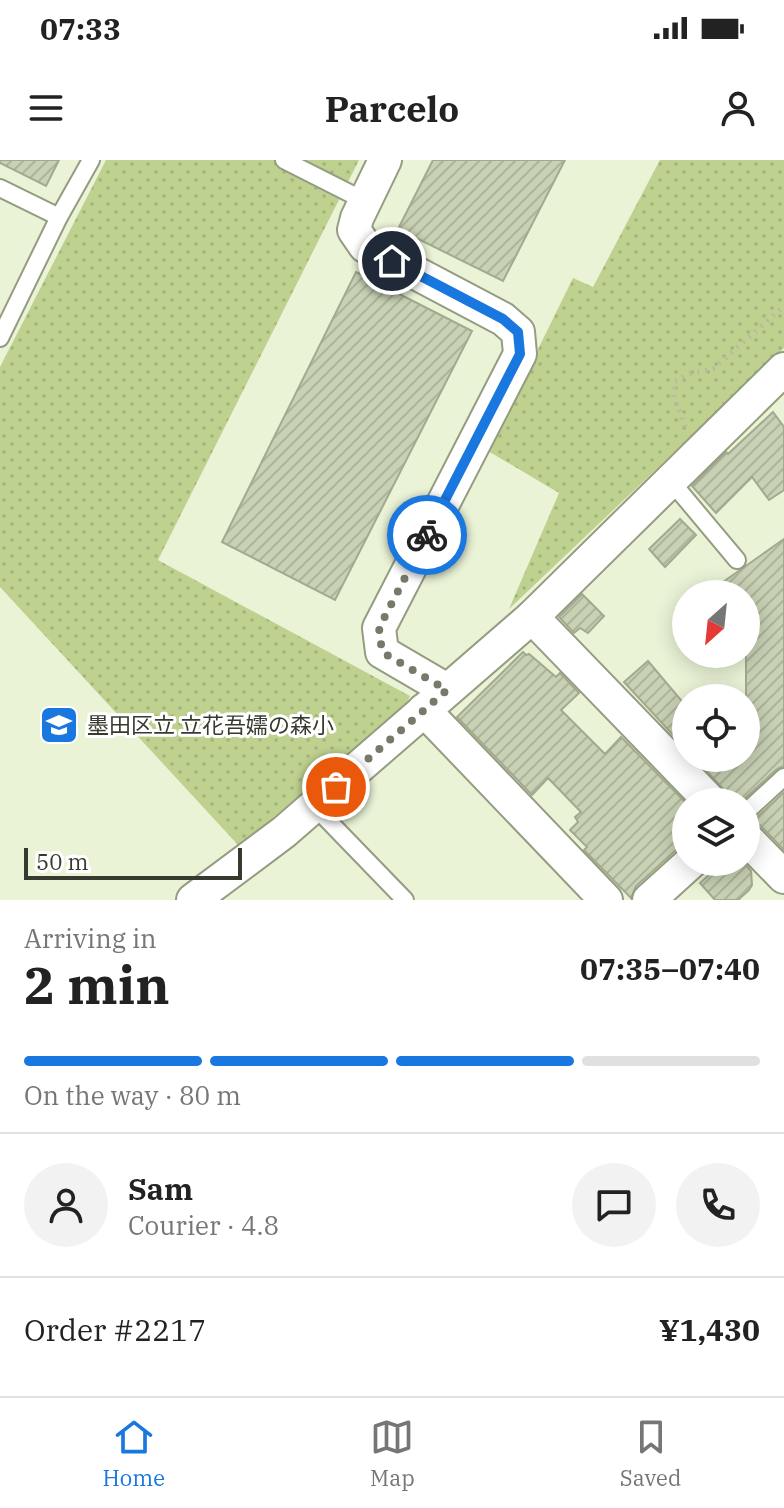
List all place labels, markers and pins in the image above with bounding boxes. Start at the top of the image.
pin [358,227,426,295]
school or university icon: 墨田区立 立花吾嬬の森小 [38,704,80,746]
place label: 墨田区立 立花吾嬬の森小 [87,710,334,739]
pin [302,753,370,821]

